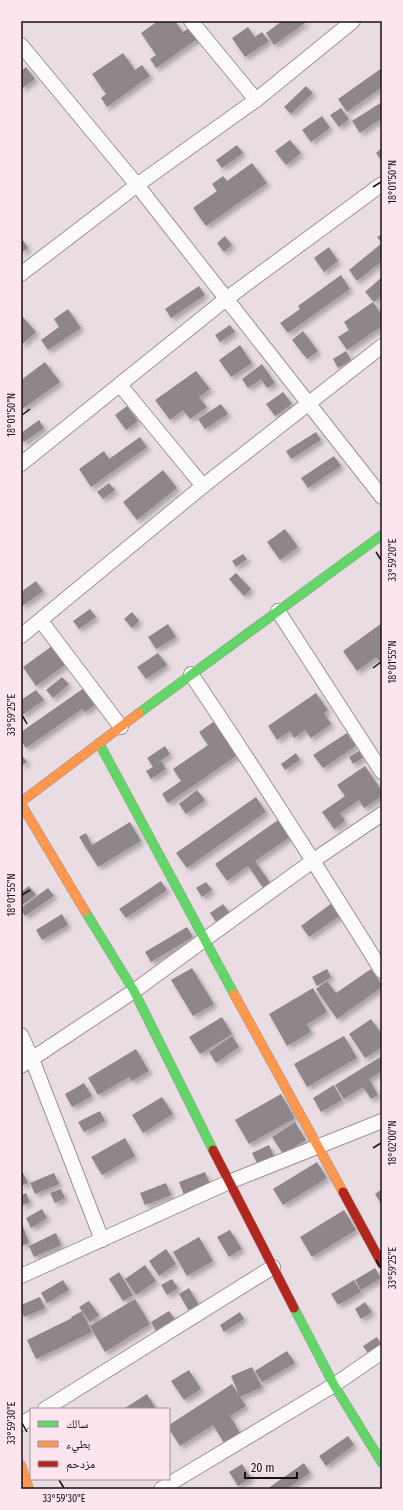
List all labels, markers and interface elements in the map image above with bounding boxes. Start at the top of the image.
text: 18°01'50"N [387,160,399,204]
text: 18°01'50"N [6,393,18,437]
text: 33°59'20"E [387,538,399,582]
text: 18°01'55"N [387,640,399,684]
text: 33°59'25"E [6,694,18,736]
text: 18°01'55"N [6,873,18,917]
text: 18°02'00"N [387,1120,399,1166]
text: 33°59'25"E [387,1247,399,1289]
text: 33°59'30"E [6,1401,18,1445]
legend [30,1408,170,1480]
text: سالك [66,1417,88,1431]
text: بطيء [66,1437,90,1454]
scale bar [245,1454,297,1480]
text: مزدحم [66,1457,95,1472]
text: 20 m [251,1461,275,1475]
text: 33°59'30"E [42,1493,86,1505]

